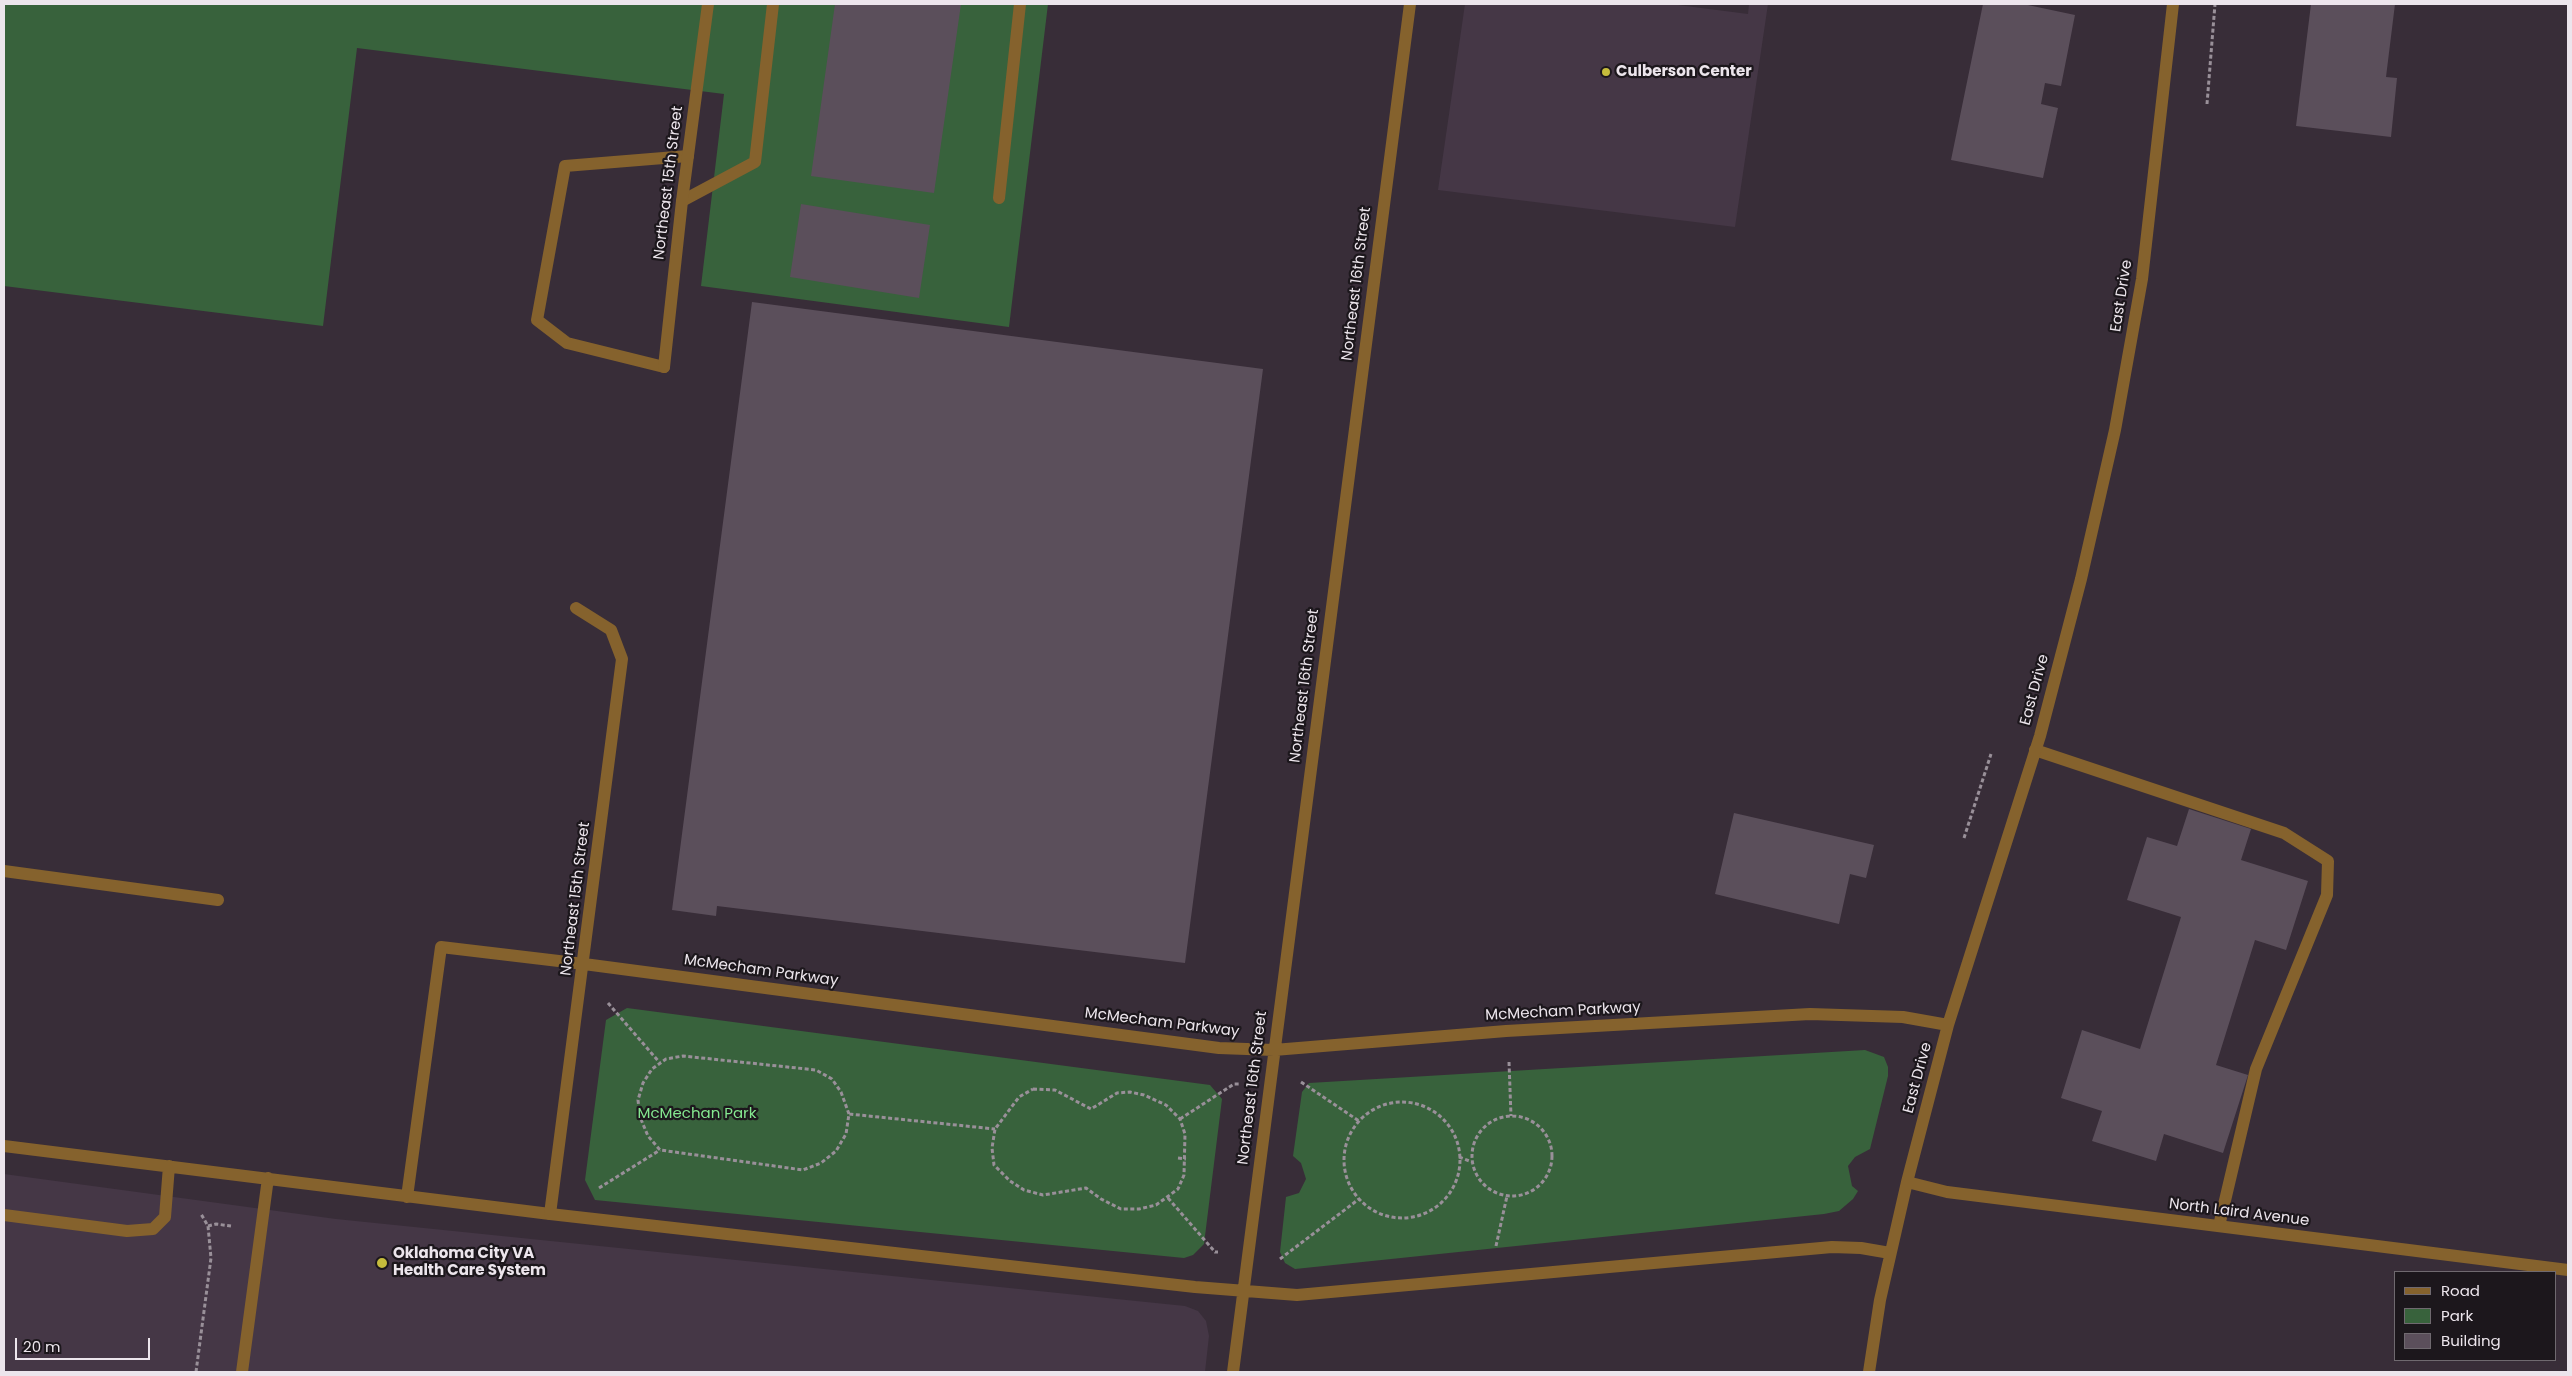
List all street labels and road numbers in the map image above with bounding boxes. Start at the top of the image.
street label: Northeast 15th Street [651,105,687,261]
street label: Northeast 16th Street [1339,206,1375,362]
street label: East Drive [2107,259,2137,333]
street label: Northeast 16th Street [1287,608,1323,764]
street label: East Drive [2017,653,2053,727]
street label: Northeast 15th Street [558,821,594,977]
street label: McMecham Parkway [683,951,839,991]
street label: McMecham Parkway [1485,999,1641,1025]
street label: McMecham Parkway [1084,1005,1240,1041]
street label: Northeast 16th Street [1235,1010,1271,1166]
street label: East Drive [1900,1041,1936,1115]
street label: North Laird Avenue [2168,1195,2310,1231]

